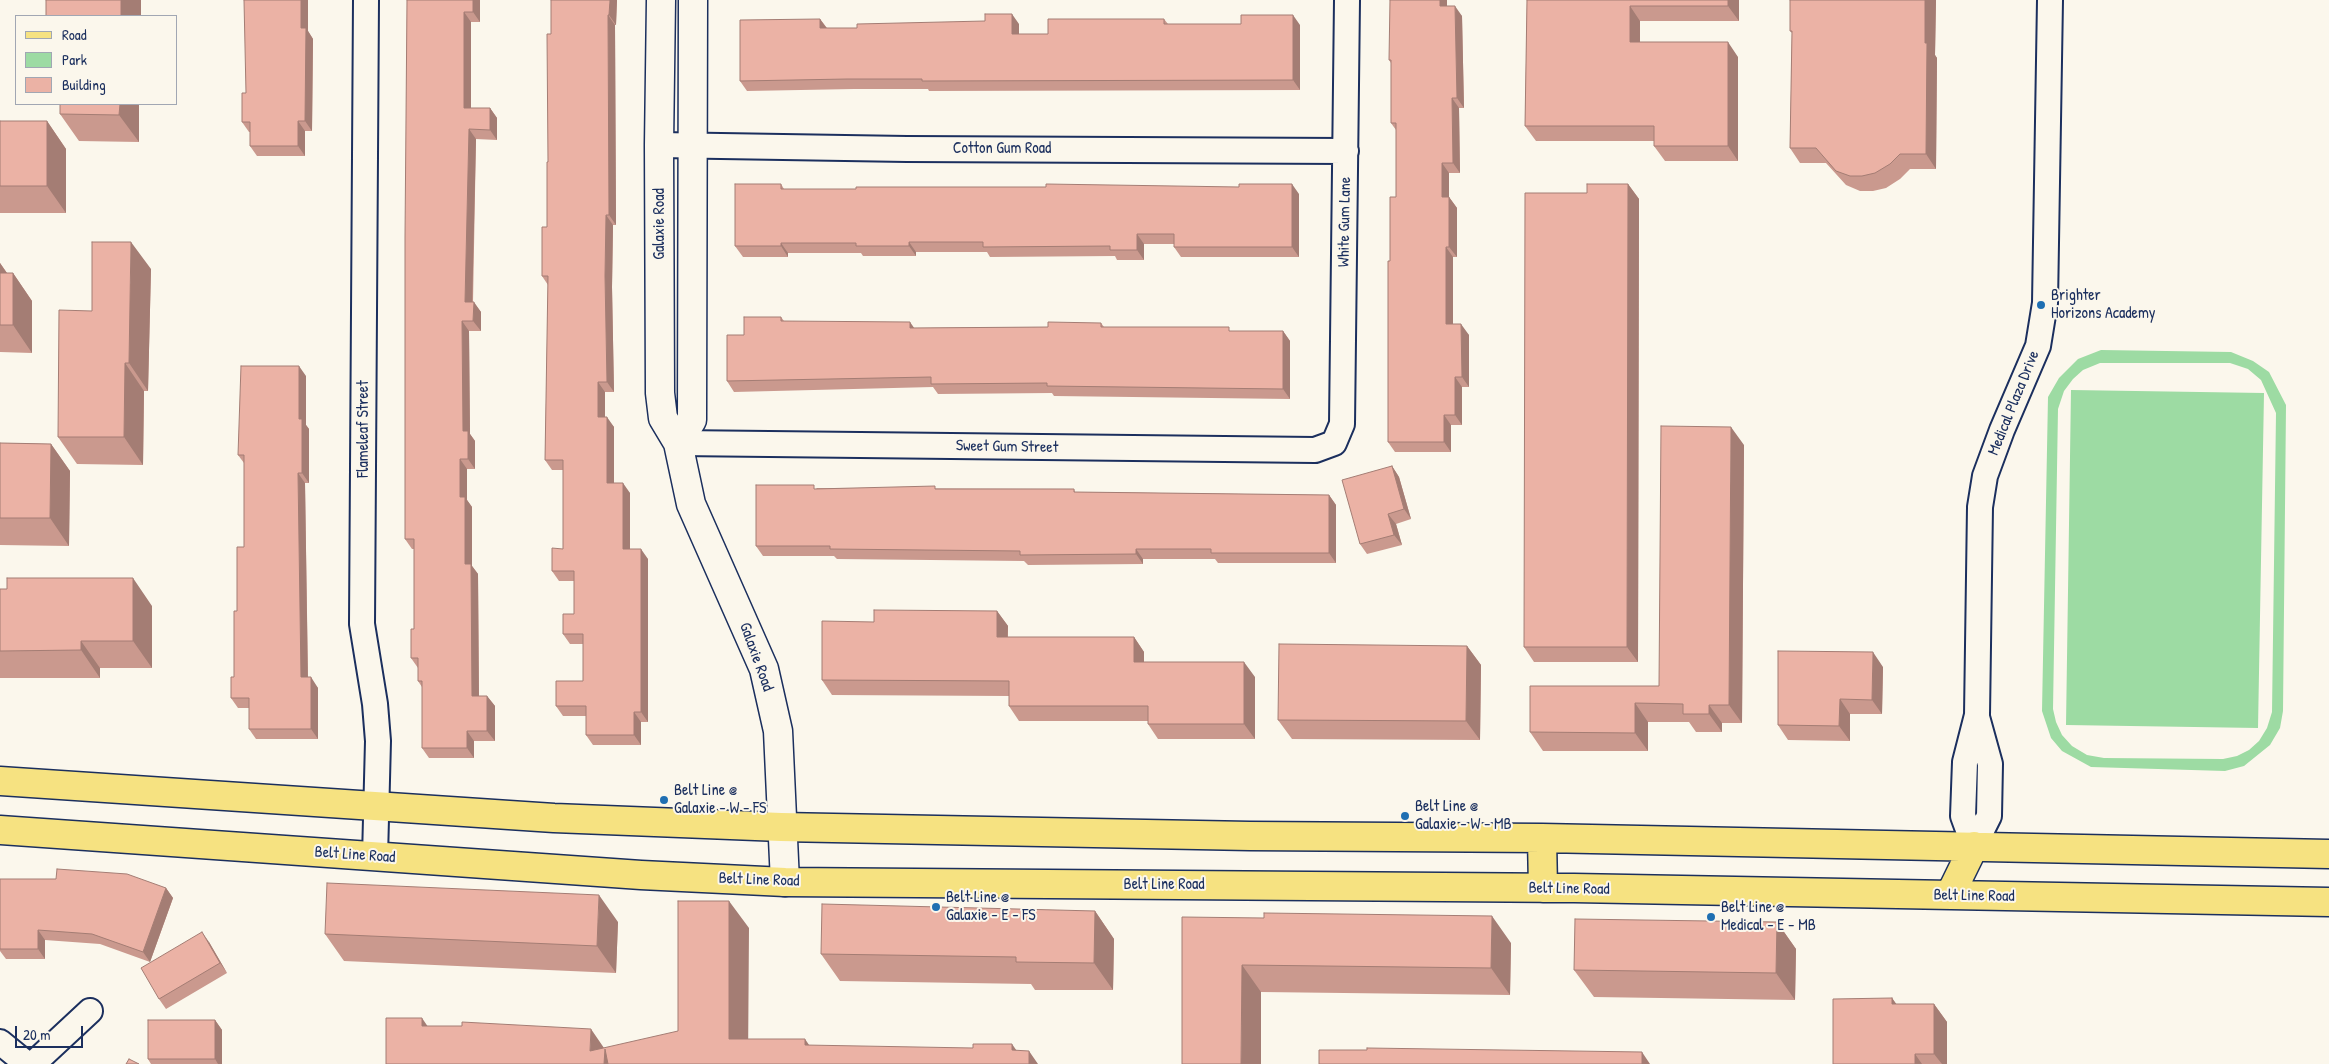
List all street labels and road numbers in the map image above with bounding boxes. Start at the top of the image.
street label: Cotton Gum Road [953,139,1051,159]
street label: White Gum Lane [1335,177,1355,267]
street label: Galaxie Road [650,188,670,260]
street label: Medical Plaza Drive [1984,348,2044,458]
street label: Flameleaf Street [354,380,374,478]
street label: Sweet Gum Street [956,437,1058,457]
street label: Galaxie Road [735,620,777,694]
street label: Belt Line Road [314,843,396,867]
street label: Belt Line Road [718,869,800,891]
street label: Belt Line Road [1124,875,1204,895]
street label: Belt Line Road [1528,879,1610,899]
street label: Belt Line Road [1933,886,2015,906]

